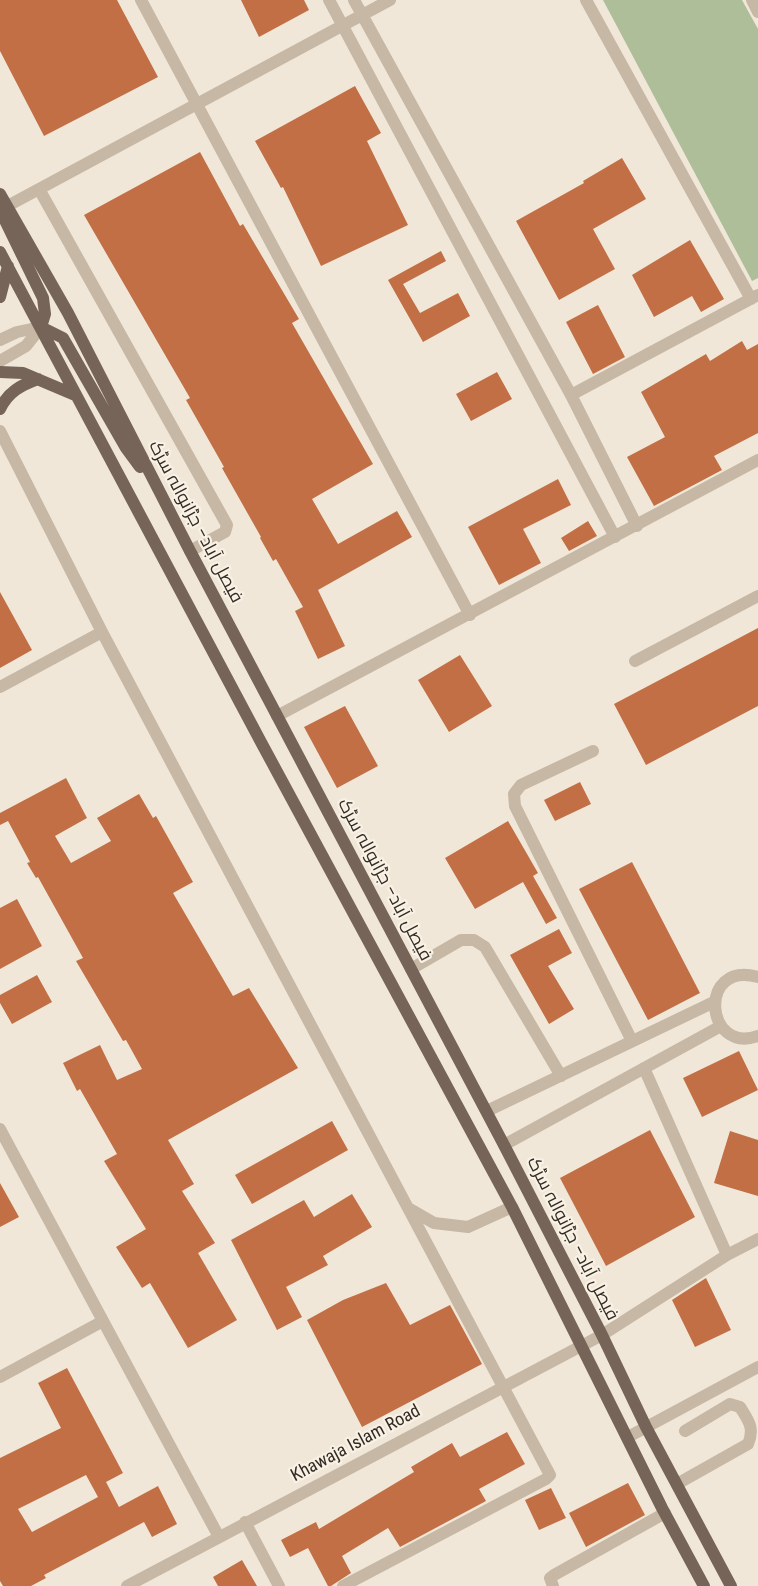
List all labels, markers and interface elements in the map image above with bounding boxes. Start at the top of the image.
street label: فیصل آباد– جڑانوالہ سڑک [143,437,247,607]
street label: فیصل آباد– جڑانوالہ سڑک [332,795,436,965]
street label: فیصل آباد– جڑانوالہ سڑک [521,1154,623,1324]
street label: Khawaja Islam Road [288,1401,424,1487]

